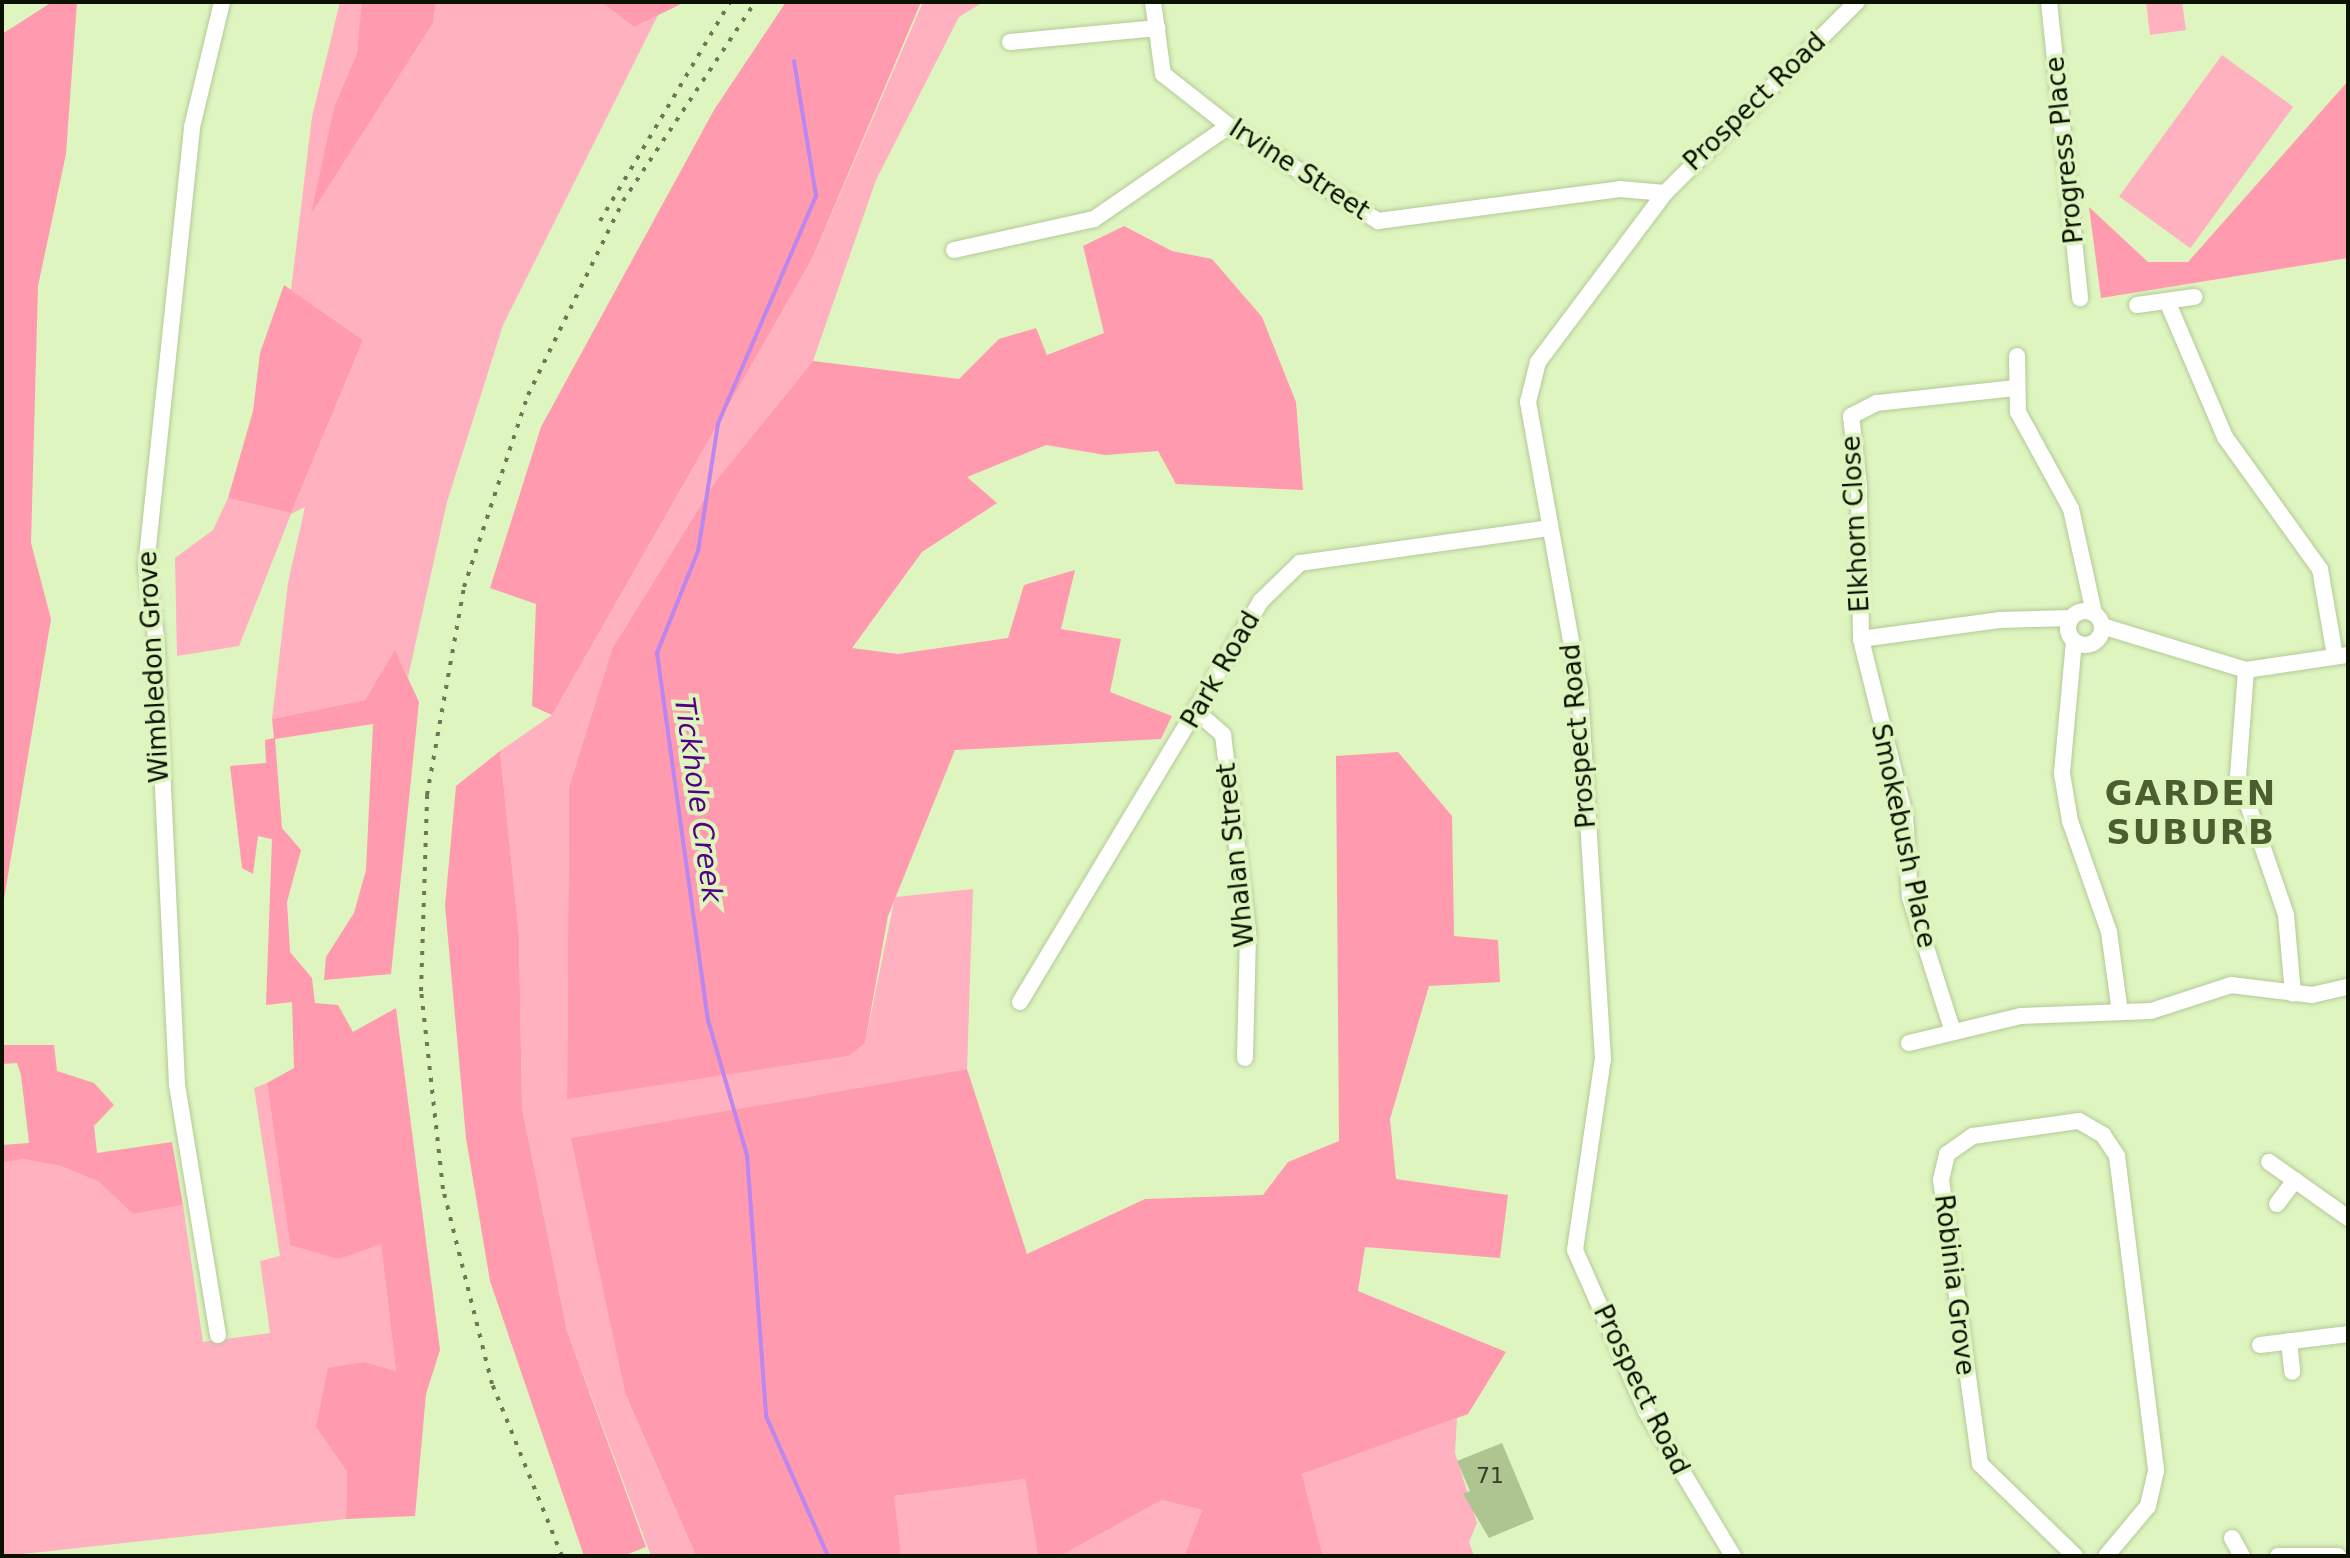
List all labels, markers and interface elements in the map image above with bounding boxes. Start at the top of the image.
street label: Prospect Road [1678,26,1832,178]
street label: Progress Place [2040,55,2090,245]
street label: Irvine Street [1223,113,1375,227]
street label: Elkhorn Close [1836,435,1876,613]
street label: Wimbledon Grove [132,550,176,784]
street label: Park Road [1175,606,1267,734]
street label: Prospect Road [1555,642,1603,830]
water label: Tickhole Creek [667,695,729,905]
street label: Smokebush Place [1864,721,1942,951]
street label: Whalan Street [1211,761,1261,949]
district label: GARDEN SUBURB [2105,773,2277,852]
street label: Robinia Grove [1927,1193,1981,1377]
street label: Prospect Road [1586,1300,1696,1480]
house number: 71 [1476,1463,1504,1489]

